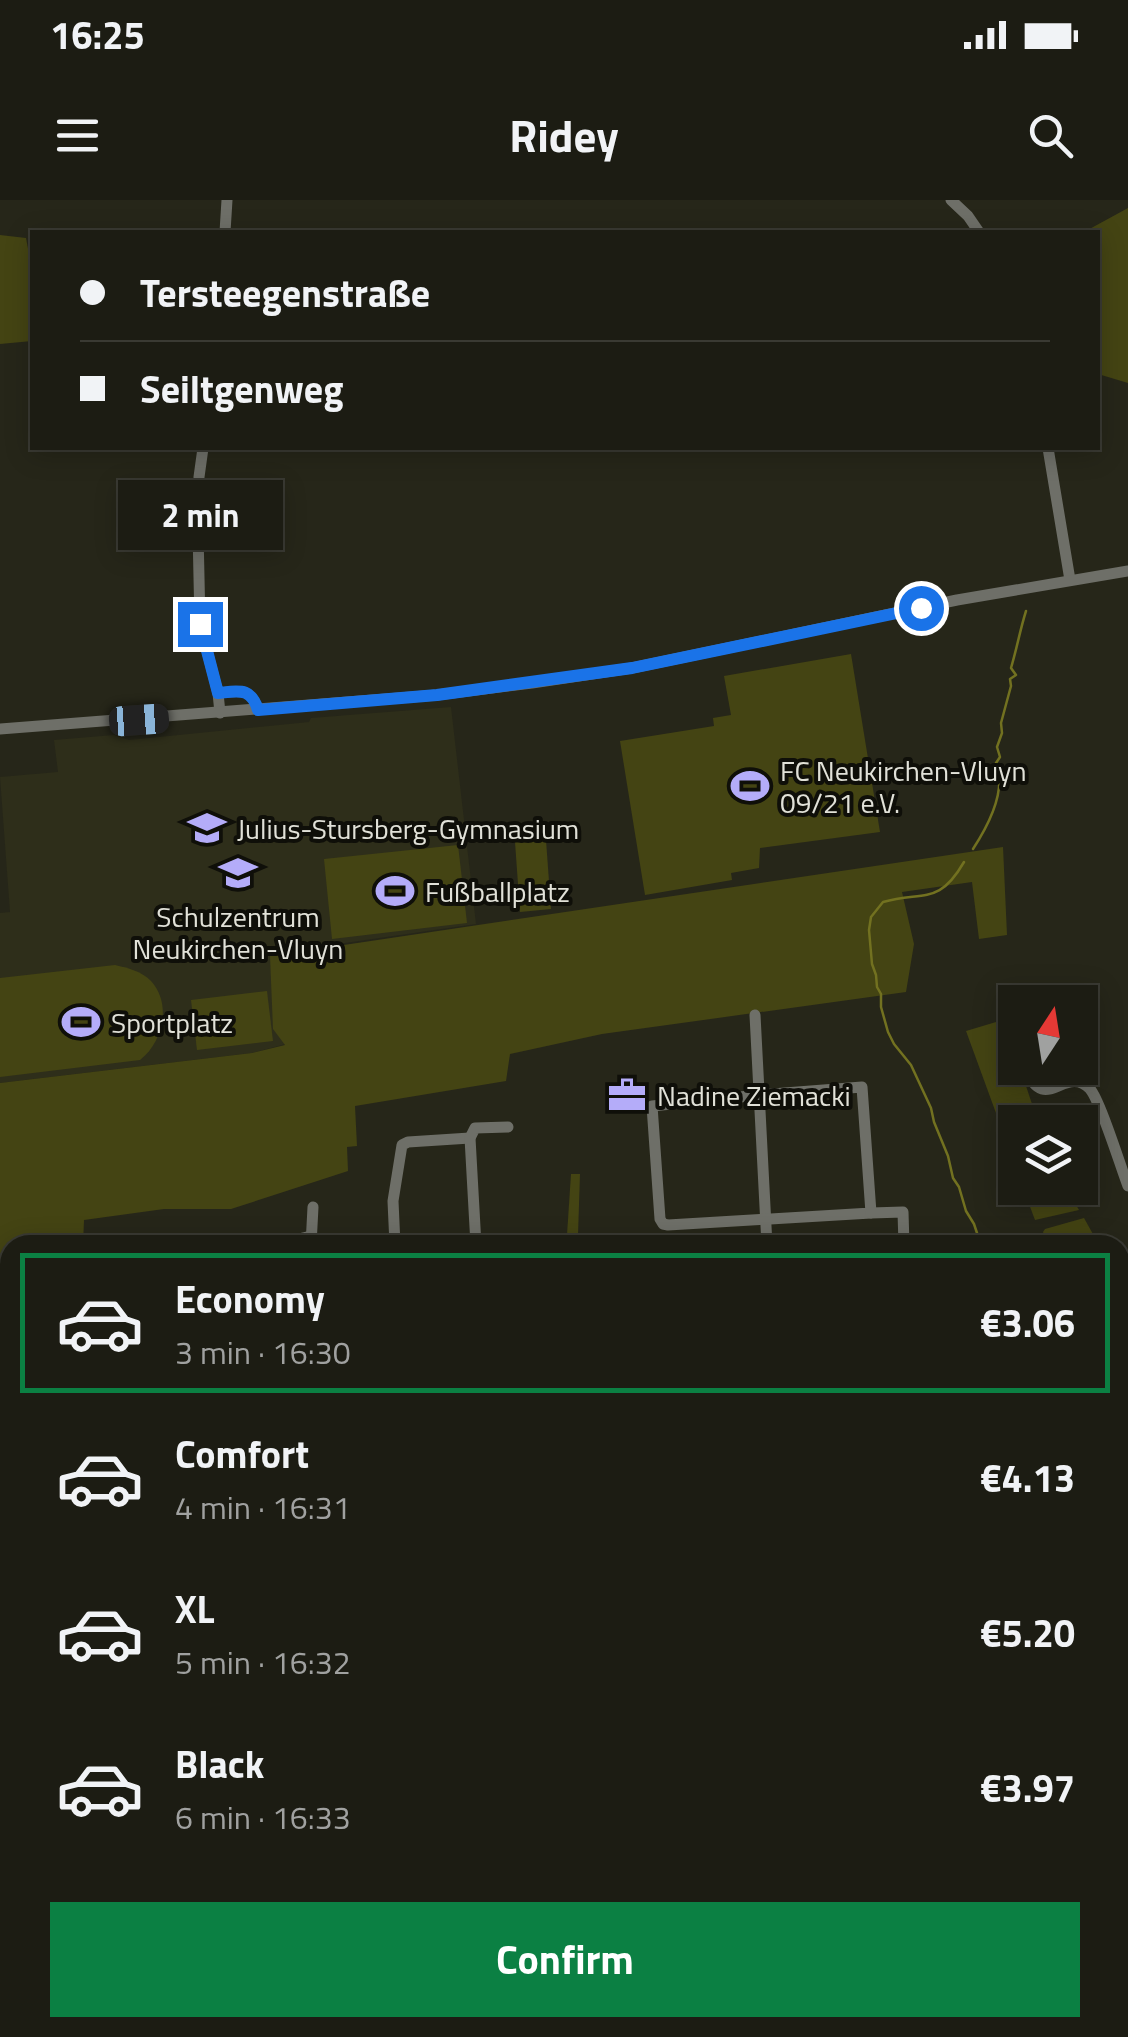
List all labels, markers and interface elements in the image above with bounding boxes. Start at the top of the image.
text: 16:25 [50,6,145,64]
text: Ridey [509,101,619,169]
icon: menu [50,108,105,163]
icon: search [1023,108,1078,163]
text: Tersteegenstraße [140,264,430,322]
text: Seiltgenweg [140,360,344,418]
callout: 2 min [118,479,282,549]
text: 2 min [162,491,239,539]
route start [899,586,944,631]
route end [178,602,223,647]
car [108,703,170,737]
place label: FC Neukirchen-Vluyn 09/21 e.V. [780,749,1027,824]
sports icon: FC Neukirchen-Vluyn 09/21 e.V. [729,765,771,807]
school or university icon: Julius-Stursberg-Gymnasium [186,807,228,849]
place label: Julius-Stursberg-Gymnasium [237,807,579,850]
school or university icon: Schulzentrum Neukirchen-Vluyn [217,852,259,894]
sports icon: Fußballplatz [374,870,416,912]
place label: Fußballplatz [425,870,570,913]
place label: Schulzentrum Neukirchen-Vluyn [133,895,343,970]
north arrow [998,985,1098,1085]
map controls [998,985,1098,1205]
sports icon: Sportplatz [60,1001,102,1043]
place label: Sportplatz [111,1001,233,1044]
office icon: Nadine Ziemacki [606,1074,648,1116]
place label: Nadine Ziemacki [657,1074,851,1117]
button: layers [998,1105,1098,1205]
text: Economy [175,1270,325,1328]
icon: car [55,1278,145,1368]
text: €3.06 [980,1294,1075,1352]
text: 3 min · 16:30 [175,1328,351,1376]
text: Comfort [175,1425,309,1483]
icon: car [55,1433,145,1523]
text: €4.13 [980,1449,1075,1507]
text: 4 min · 16:31 [175,1483,351,1531]
text: XL [175,1580,215,1638]
icon: car [55,1588,145,1678]
text: €5.20 [980,1604,1075,1662]
text: 5 min · 16:32 [175,1638,351,1686]
text: Black [175,1735,264,1793]
icon: car [55,1743,145,1833]
text: €3.97 [980,1759,1075,1817]
text: 6 min · 16:33 [175,1793,351,1841]
button: Confirm [50,1902,1080,2017]

